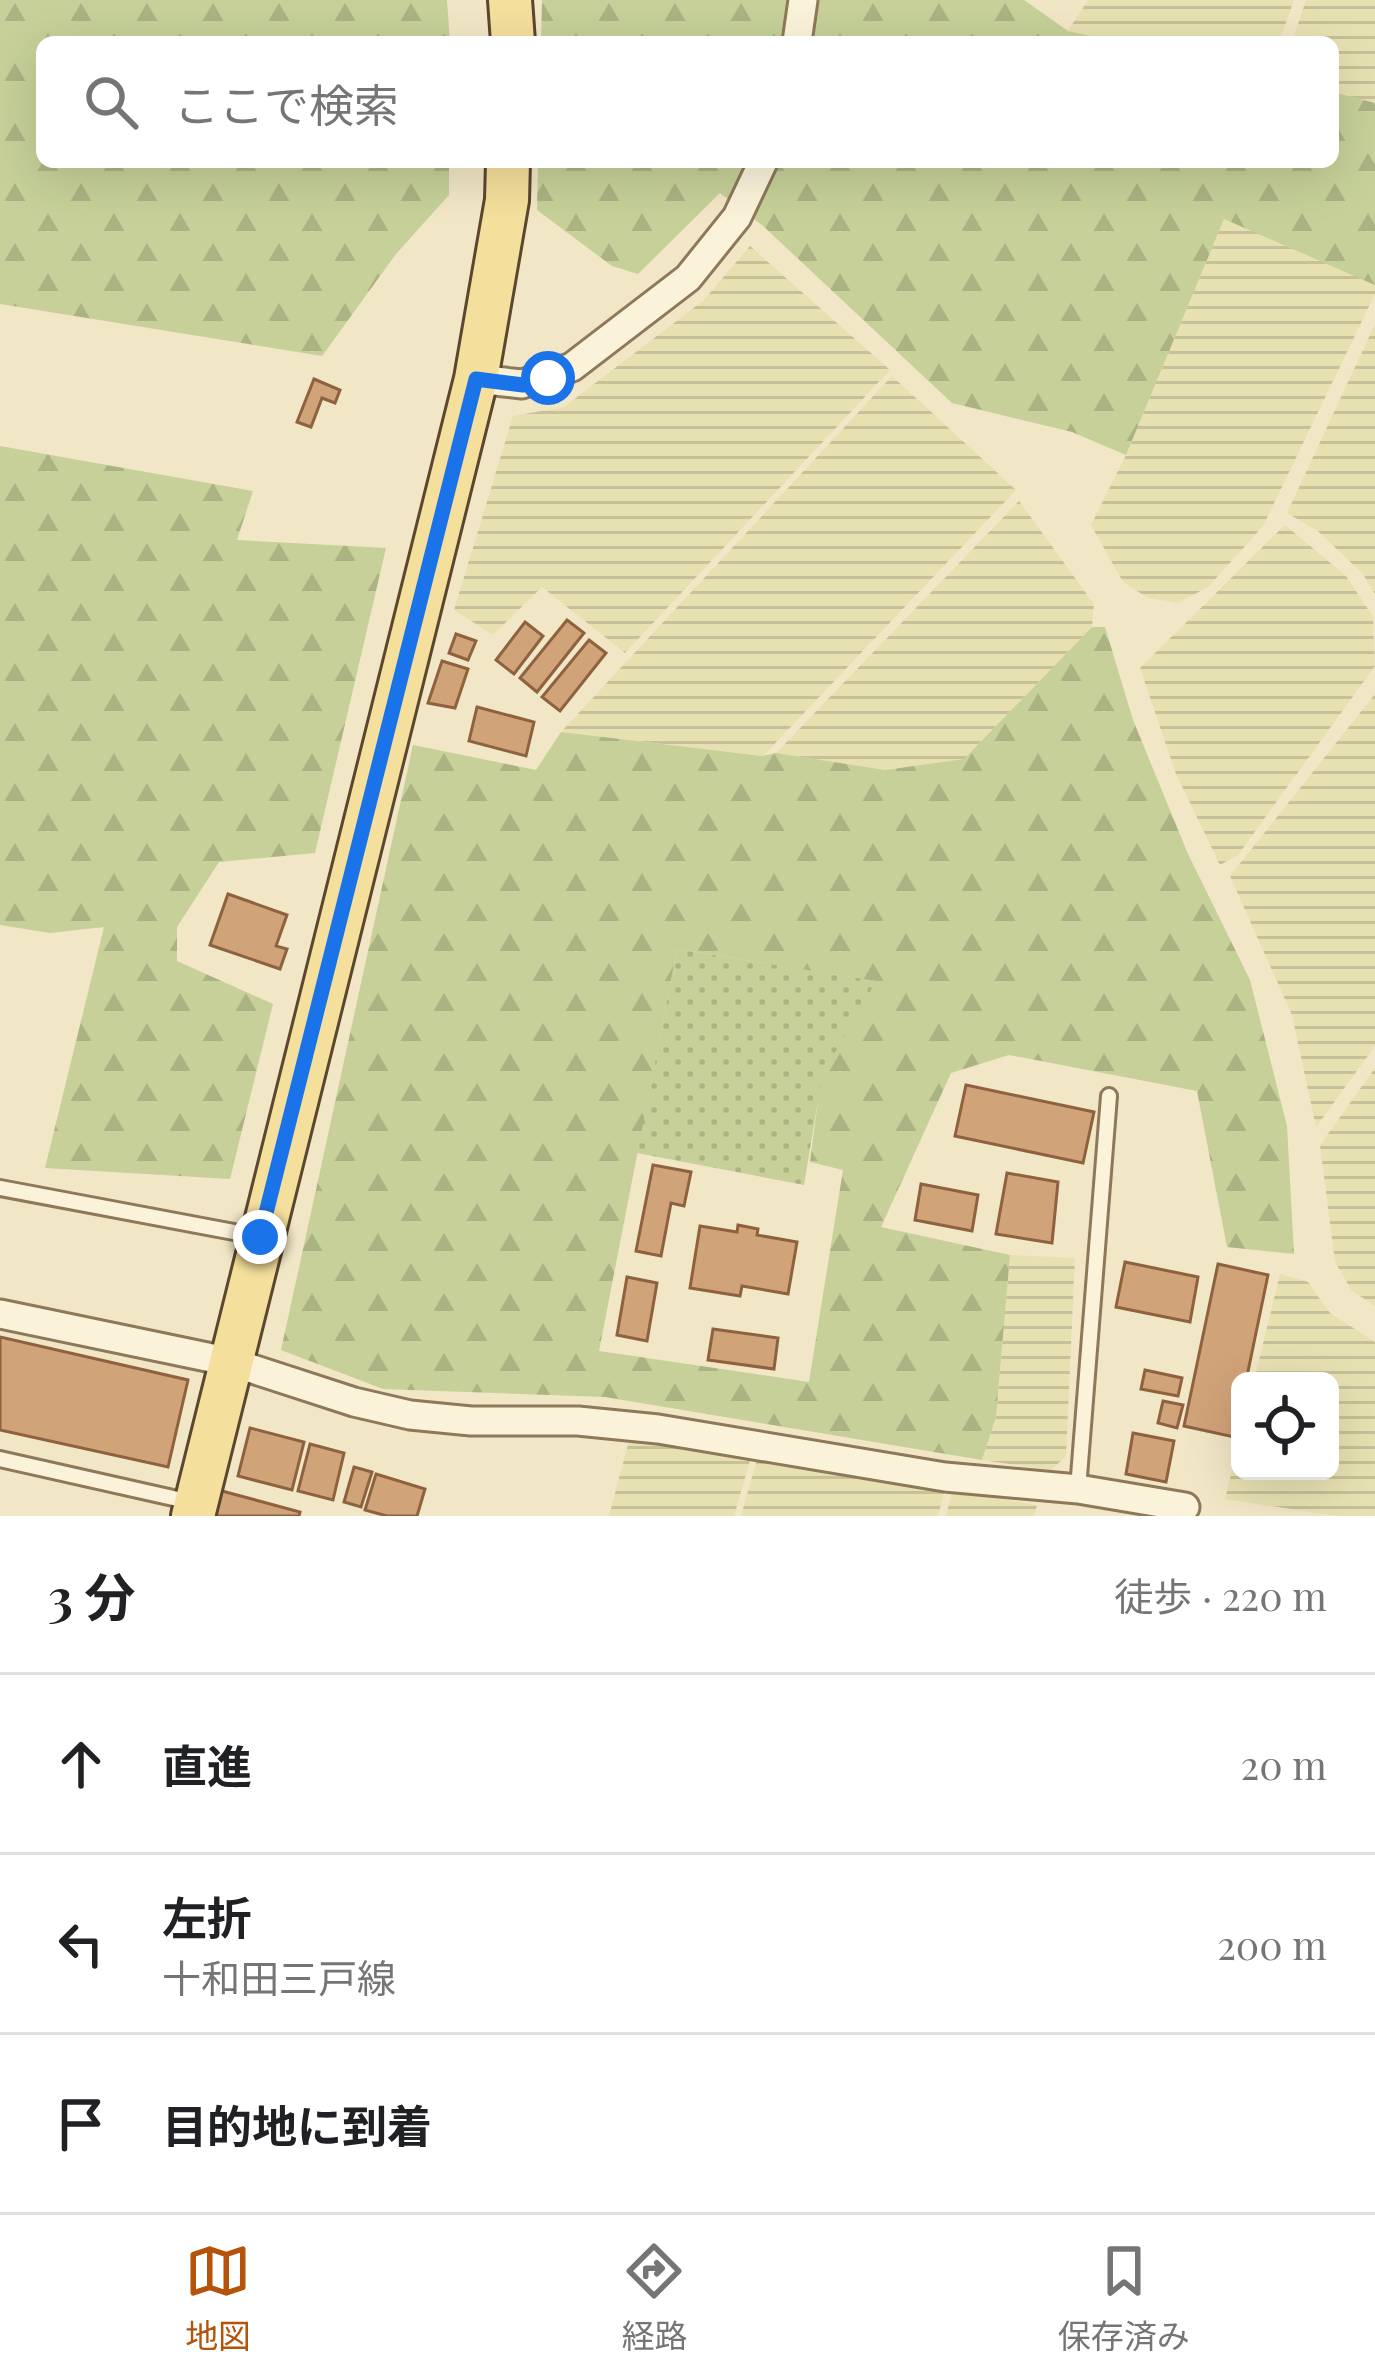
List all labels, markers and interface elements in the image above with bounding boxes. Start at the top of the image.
search box [36,36,1339,168]
icon: search [78,69,144,135]
text: ここで検索 [174,73,399,133]
route start [521,351,575,405]
route end [233,1210,287,1264]
map controls [1231,1372,1339,1480]
button: locate [1231,1372,1339,1480]
text: 3 分 [48,1561,135,1629]
text: 徒歩 · 220 m [1114,1569,1327,1621]
icon: ahead [48,1731,114,1797]
text: 直進 [162,1734,252,1794]
text: 20 m [1241,1738,1327,1790]
text: 左折 [162,1886,252,1946]
icon: left [48,1911,114,1977]
text: 200 m [1217,1918,1327,1970]
text: 十和田三戸線 [162,1951,396,2003]
icon: arrive [48,2091,114,2157]
text: 目的地に到着 [162,2094,432,2154]
tab: 地図 [185,2238,251,2358]
tab: 経路 [621,2238,687,2358]
tab: 保存済み [1058,2238,1190,2358]

